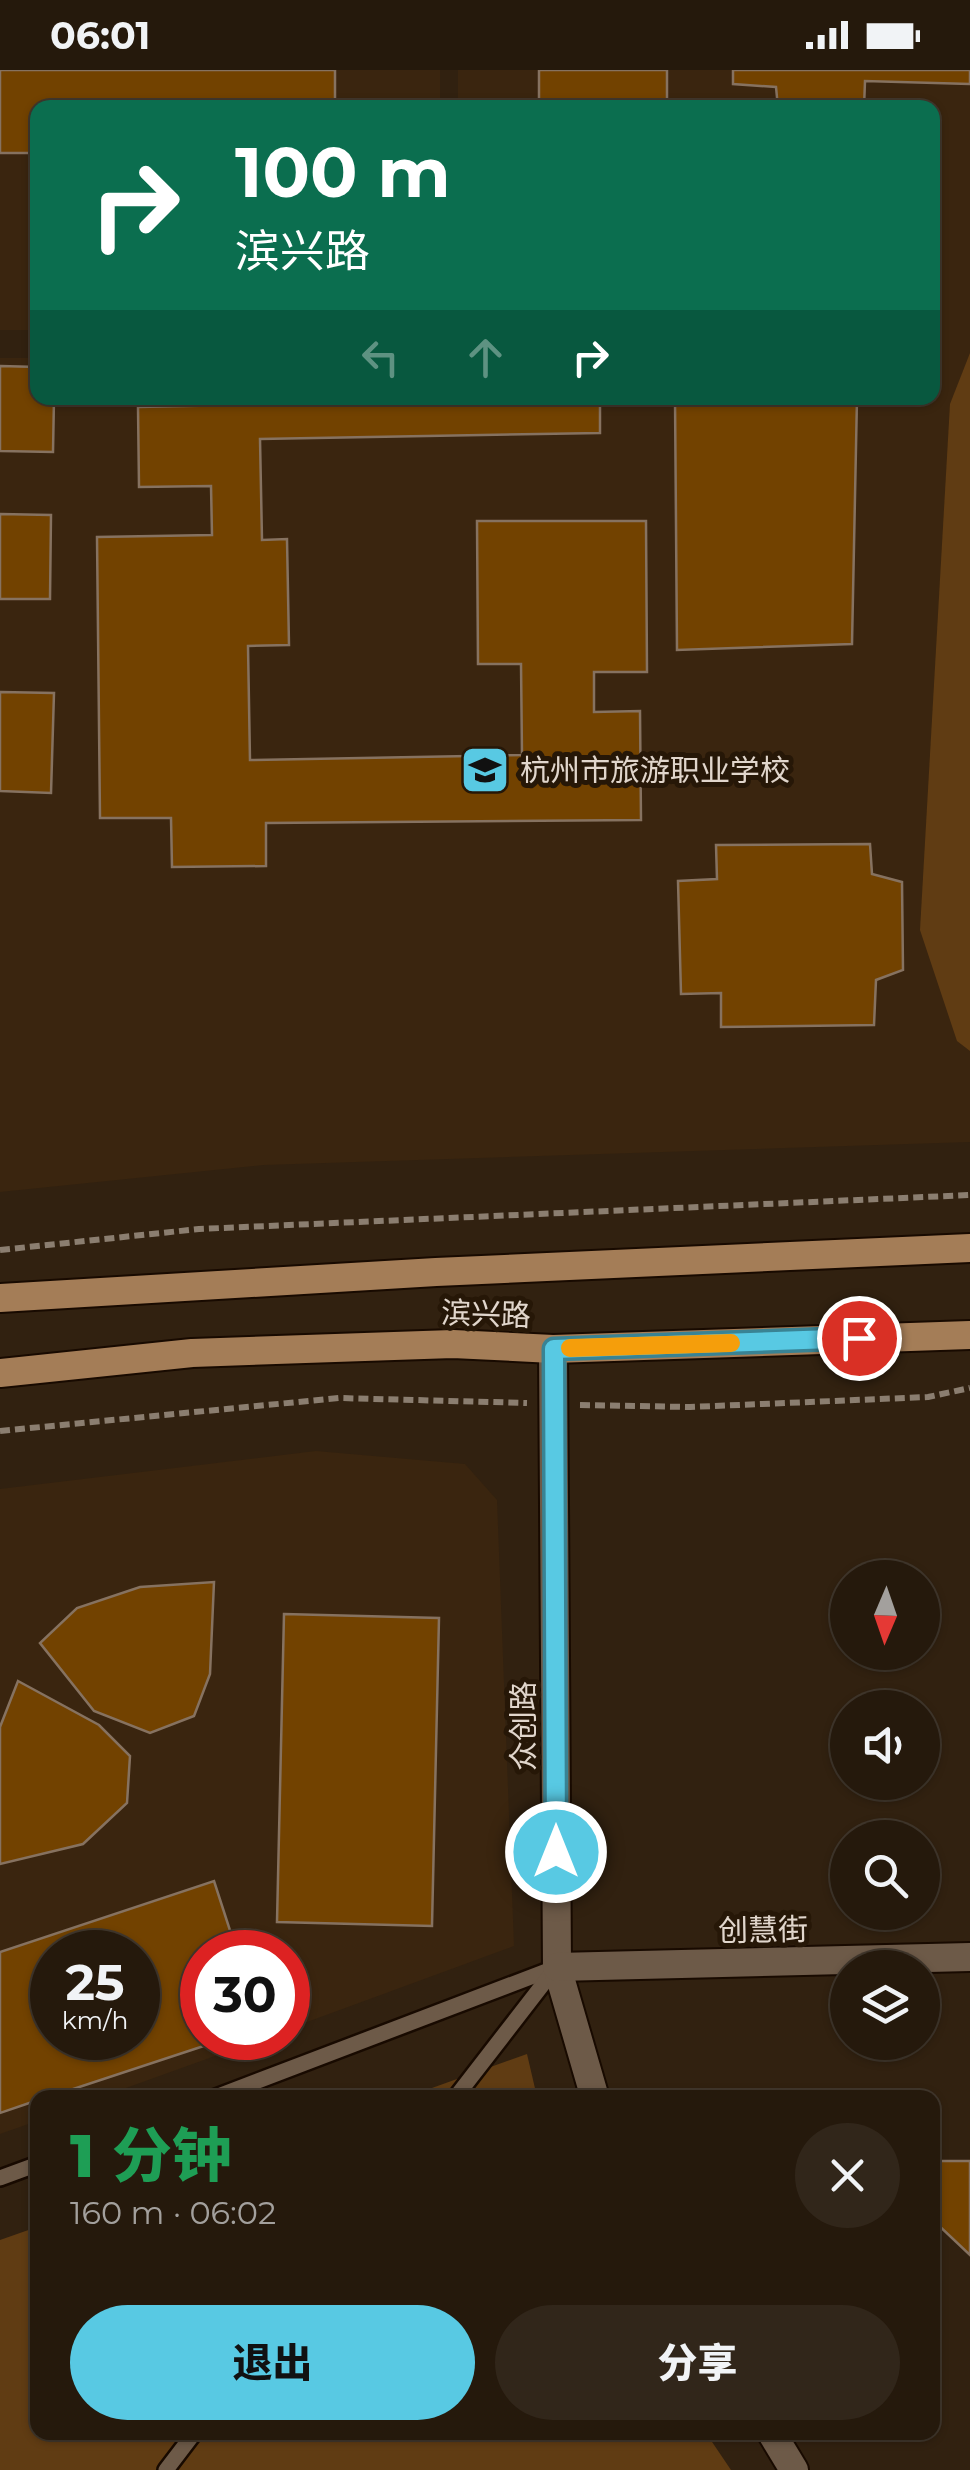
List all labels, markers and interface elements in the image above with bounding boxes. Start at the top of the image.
text: 06:01 [50,12,151,59]
text: 100 m [235,129,451,215]
icon: right [70,140,200,270]
text: 滨兴路 [235,223,370,278]
icon: left [353,330,408,385]
icon: ahead [458,330,513,385]
icon: right [563,330,618,385]
school or university icon: 杭州市旅游职业学校 [459,744,511,796]
place label: 杭州市旅游职业学校 [520,752,790,789]
street label: 滨兴路 [440,1294,532,1334]
pin [817,1296,902,1381]
icon: arrive [832,1311,887,1366]
north arrow [830,1560,940,1670]
map controls [830,1560,940,2060]
street label: 众创路 [505,1681,542,1771]
button: sound [830,1690,940,1800]
position arrow [504,1800,608,1904]
button: search [830,1820,940,1930]
street label: 创慧街 [718,1911,808,1949]
speed limit sign: 30 [180,1930,310,2060]
button: layers [830,1950,940,2060]
text: 25 [65,1952,125,2013]
text: km/h [62,2005,128,2035]
text: 1 分钟 [70,2119,232,2192]
button: close [795,2123,900,2228]
text: 160 m · 06:02 [70,2193,276,2232]
button: 退出 [70,2305,475,2420]
button: 分享 [495,2305,900,2420]

